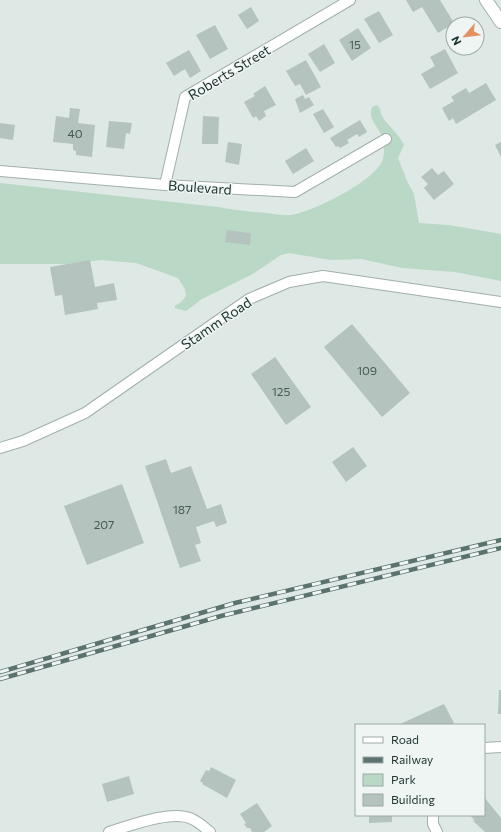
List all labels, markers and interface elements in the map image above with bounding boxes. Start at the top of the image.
north arrow [445,16,485,56]
text: N [448,34,463,48]
house number: 15 [349,37,361,51]
street label: Roberts Street [185,41,273,103]
house number: 40 [67,126,83,140]
street label: Boulevard [168,176,232,198]
street label: Stamm Road [178,293,254,353]
house number: 109 [357,363,377,377]
house number: 125 [272,384,290,398]
house number: 187 [173,502,191,516]
house number: 207 [94,517,114,531]
legend [355,724,485,816]
text: Road [391,732,419,746]
text: Railway [391,752,433,766]
text: Park [391,772,417,786]
text: Building [391,792,435,806]

